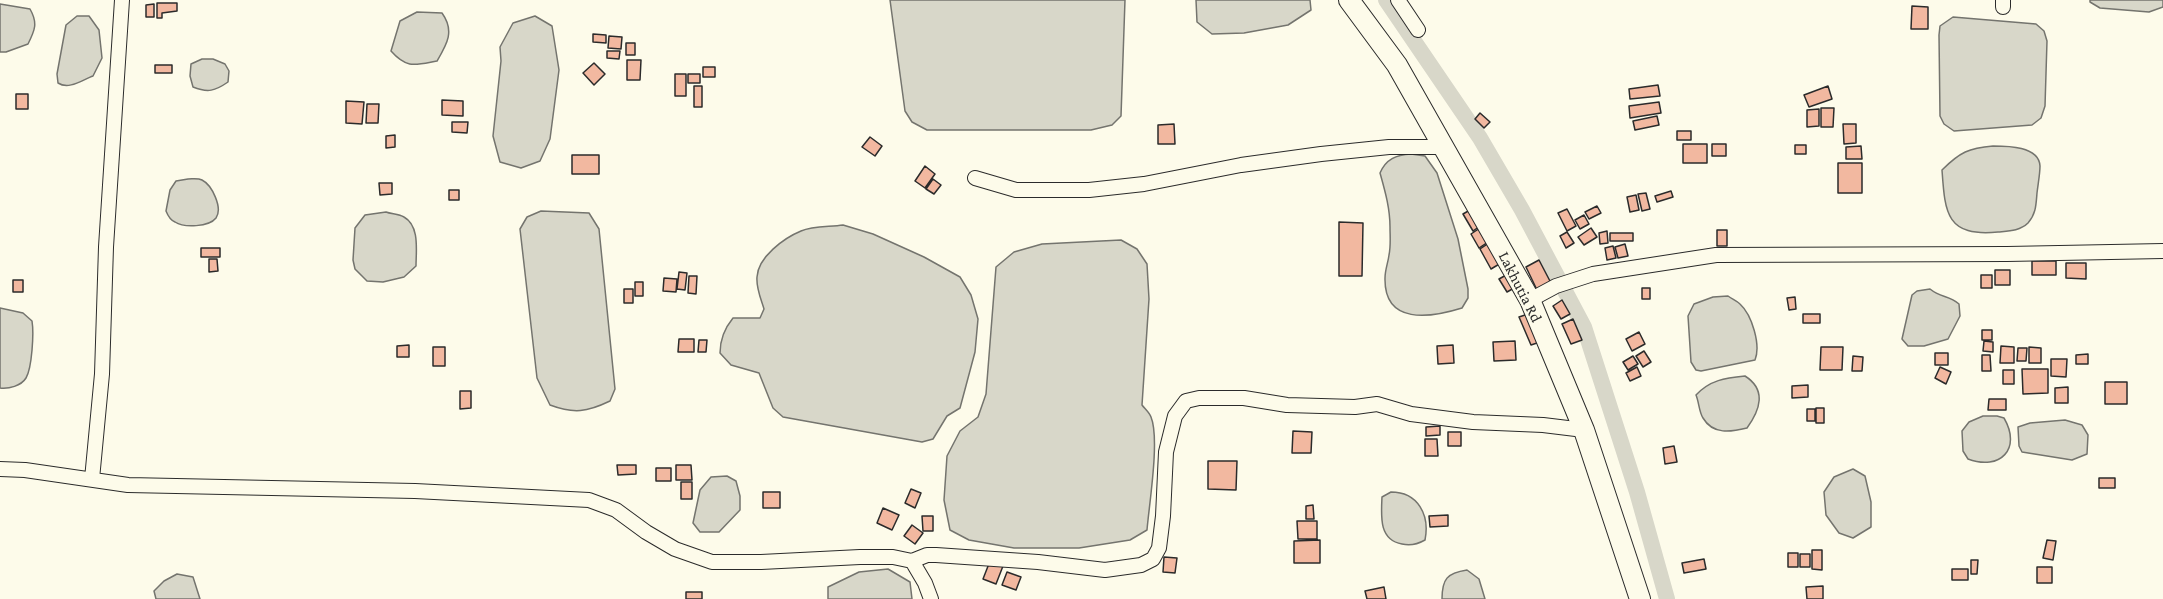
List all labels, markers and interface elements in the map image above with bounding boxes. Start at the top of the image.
street label: Lakhutia Rd [1494,248,1546,326]

